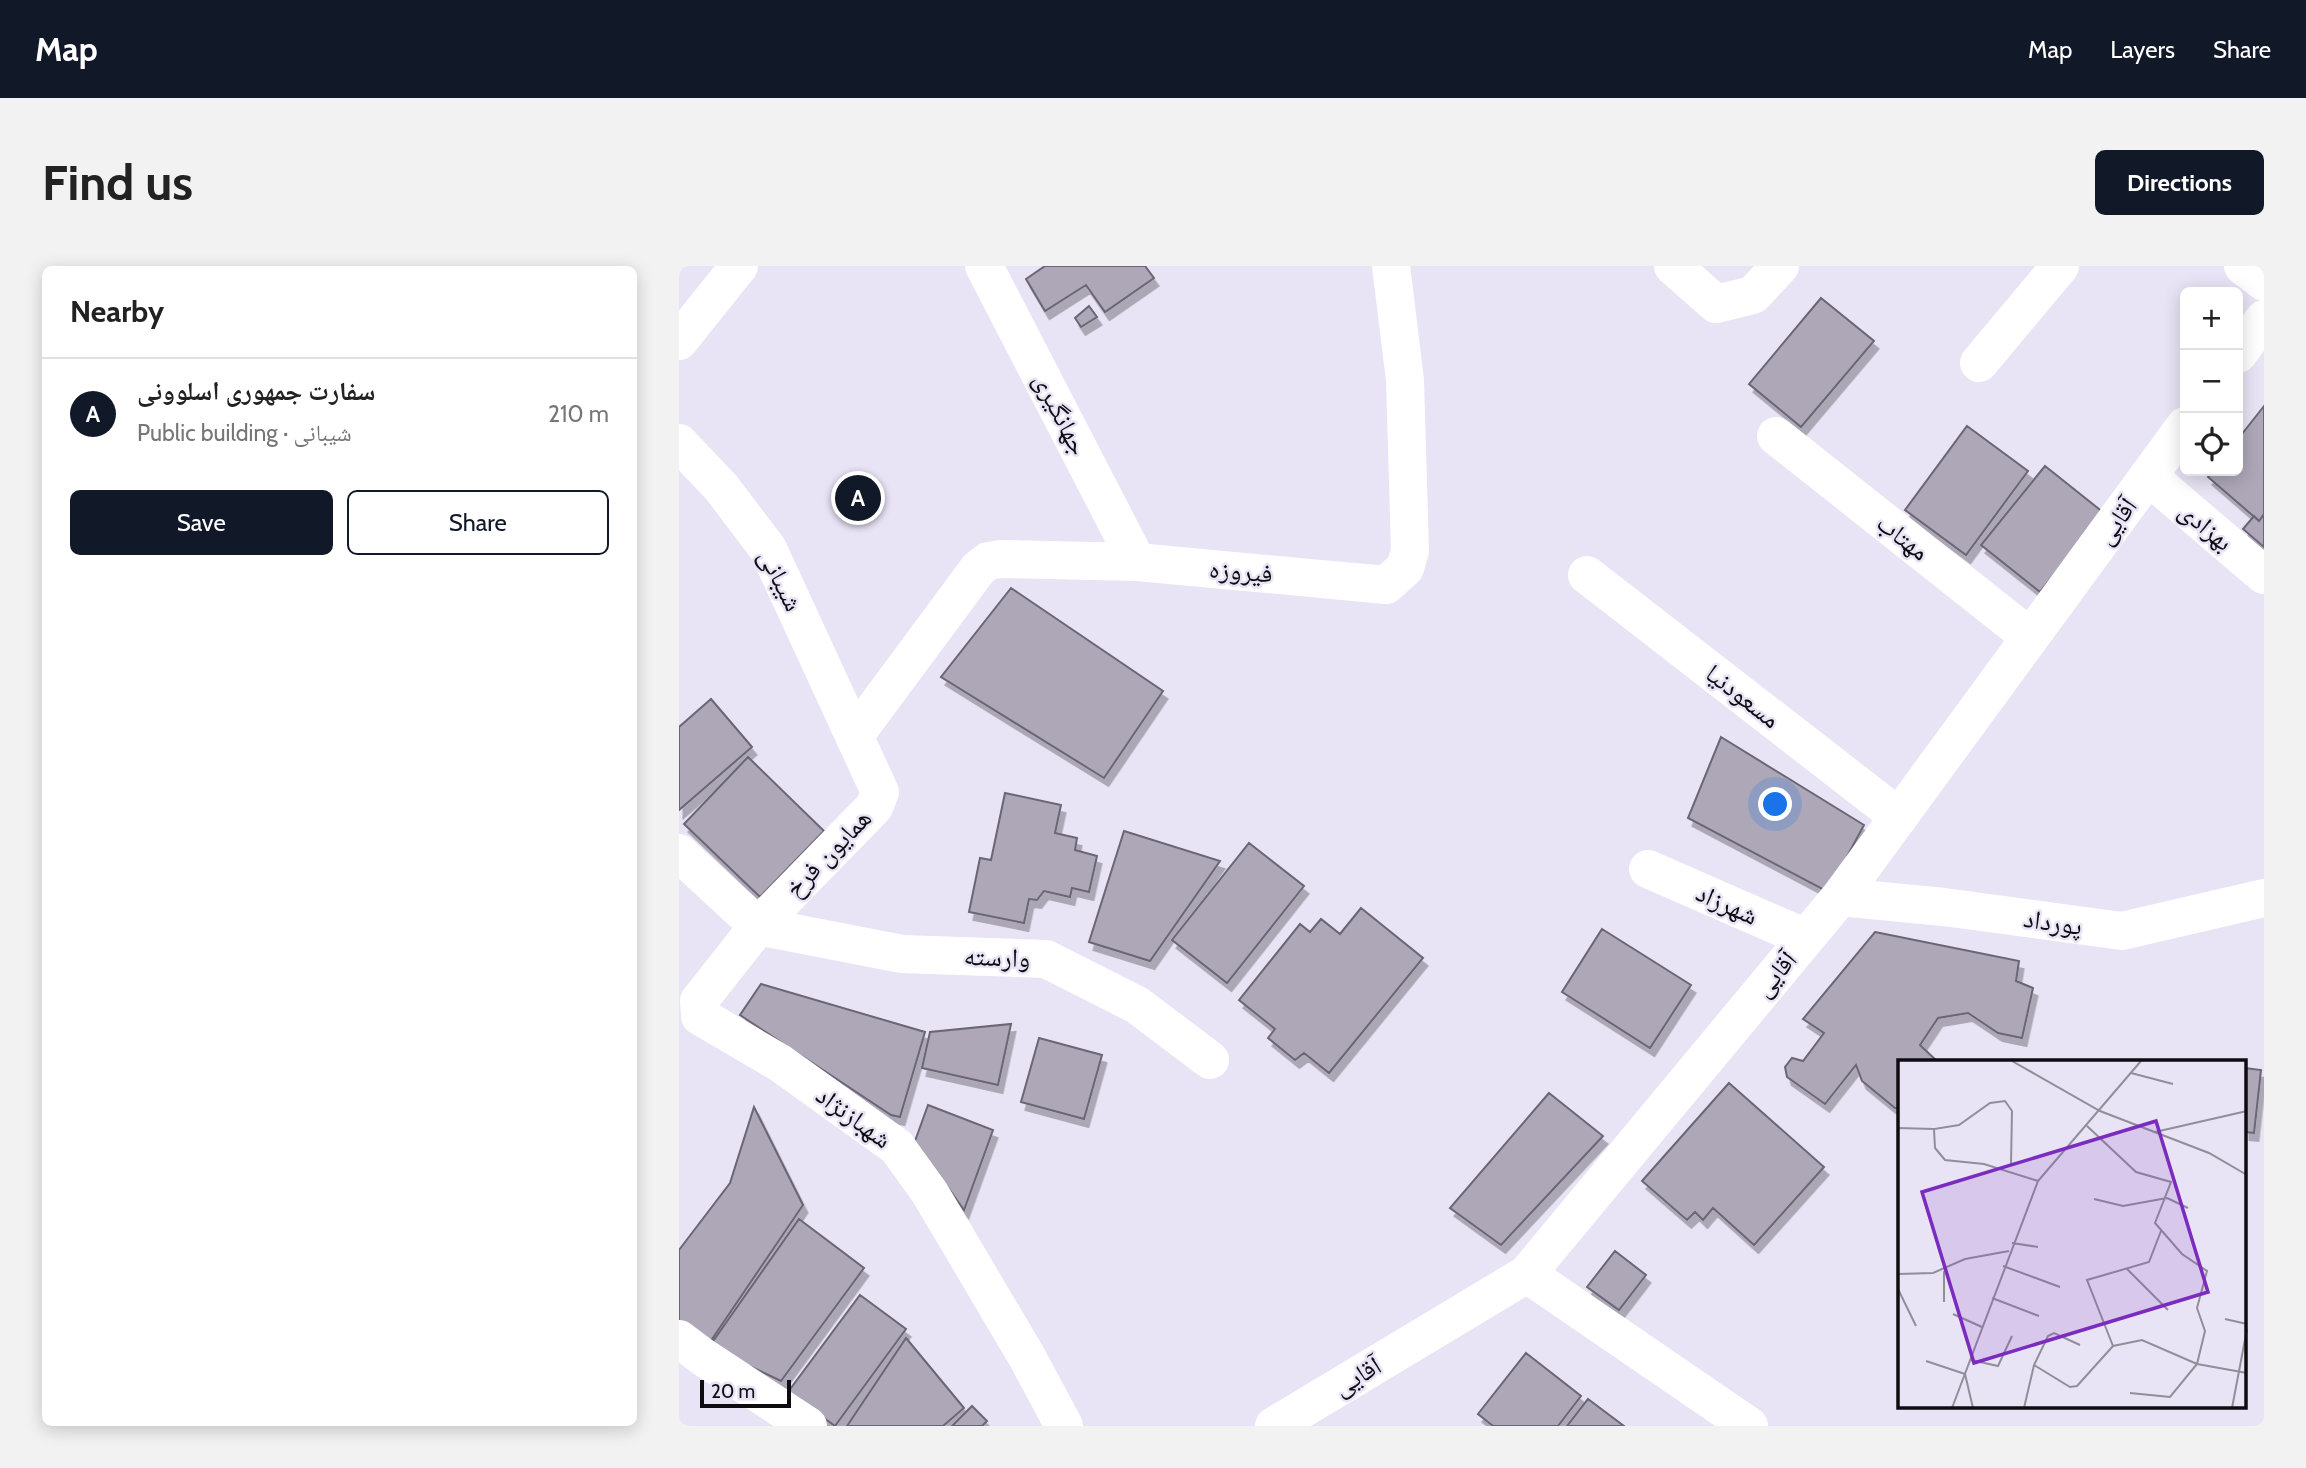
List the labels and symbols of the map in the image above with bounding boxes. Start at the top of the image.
street label: جهانگیری [1027,368,1095,460]
pin: A [835,472,881,524]
street label: آقایی [2088,490,2145,551]
street label: بهزادی [2173,494,2239,558]
street label: مهتاب [1870,507,1936,567]
street label: شیبانی [752,543,810,617]
street label: فیروزه [1208,552,1274,590]
street label: مسعودنیا [1699,657,1787,735]
your location [1758,787,1792,821]
street label: همایون فرخ [778,802,878,904]
street label: شهرزاد [1691,876,1763,932]
street label: پورداد [2022,902,2084,942]
street label: وارسته [963,940,1031,974]
street label: آقایی [1747,943,1804,1004]
inset map [1898,1060,2247,1408]
street label: شهبازنژاد [810,1079,898,1155]
street label: آقایی [1327,1349,1388,1403]
scale bar [700,1377,791,1409]

